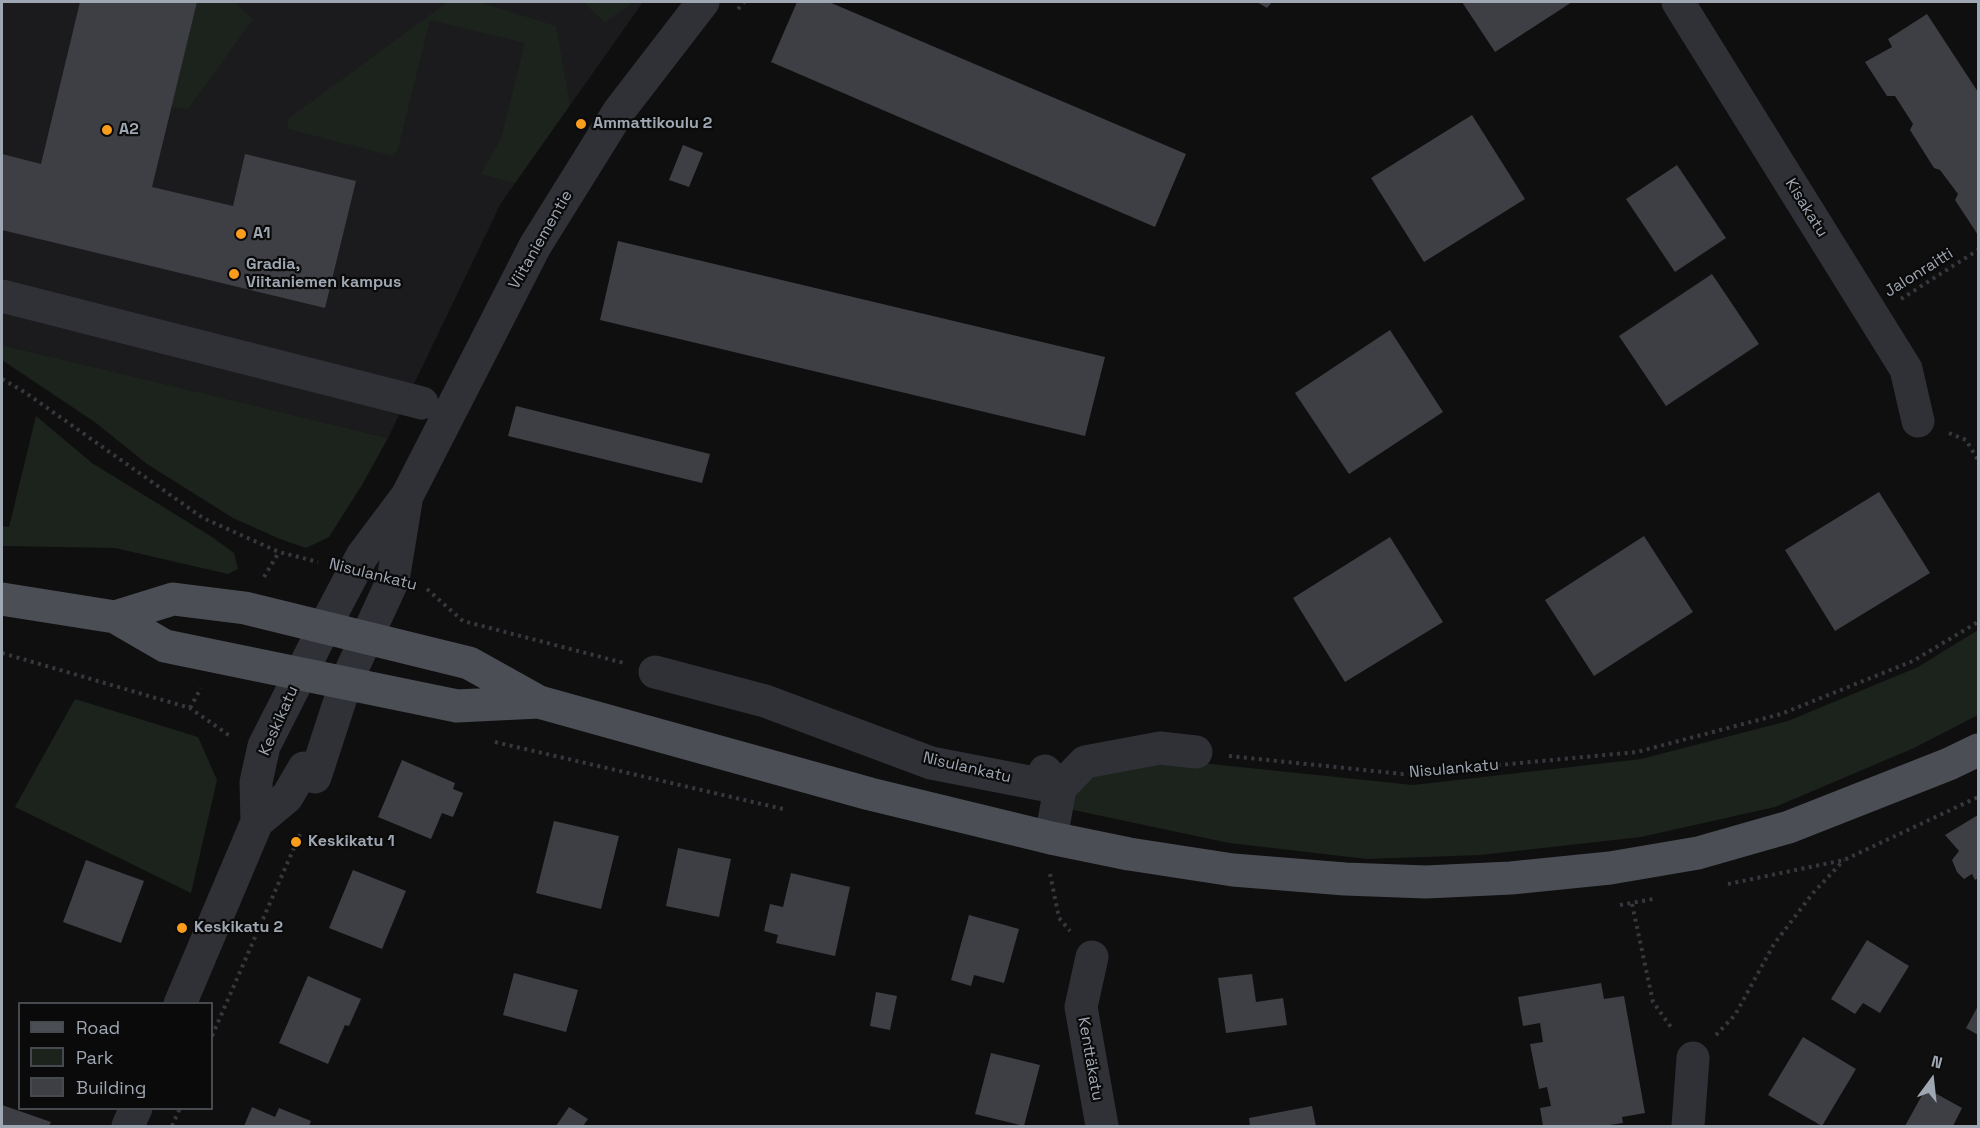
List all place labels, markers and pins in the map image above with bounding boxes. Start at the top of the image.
place label: Ammattikoulu 2 [593,114,712,134]
marker: Ammattikoulu 2 [574,117,588,131]
place label: A2 [119,120,139,140]
marker: A2 [100,123,114,137]
place label: A1 [253,224,270,244]
marker: A1 [234,227,248,241]
place label: Gradia, Viitaniemen kampus [246,255,401,293]
marker: Gradia, Viitaniemen kampus [227,267,241,281]
place label: Keskikatu 1 [308,832,395,852]
marker: Keskikatu 1 [289,835,303,849]
place label: Keskikatu 2 [194,918,283,938]
marker: Keskikatu 2 [175,921,189,935]

